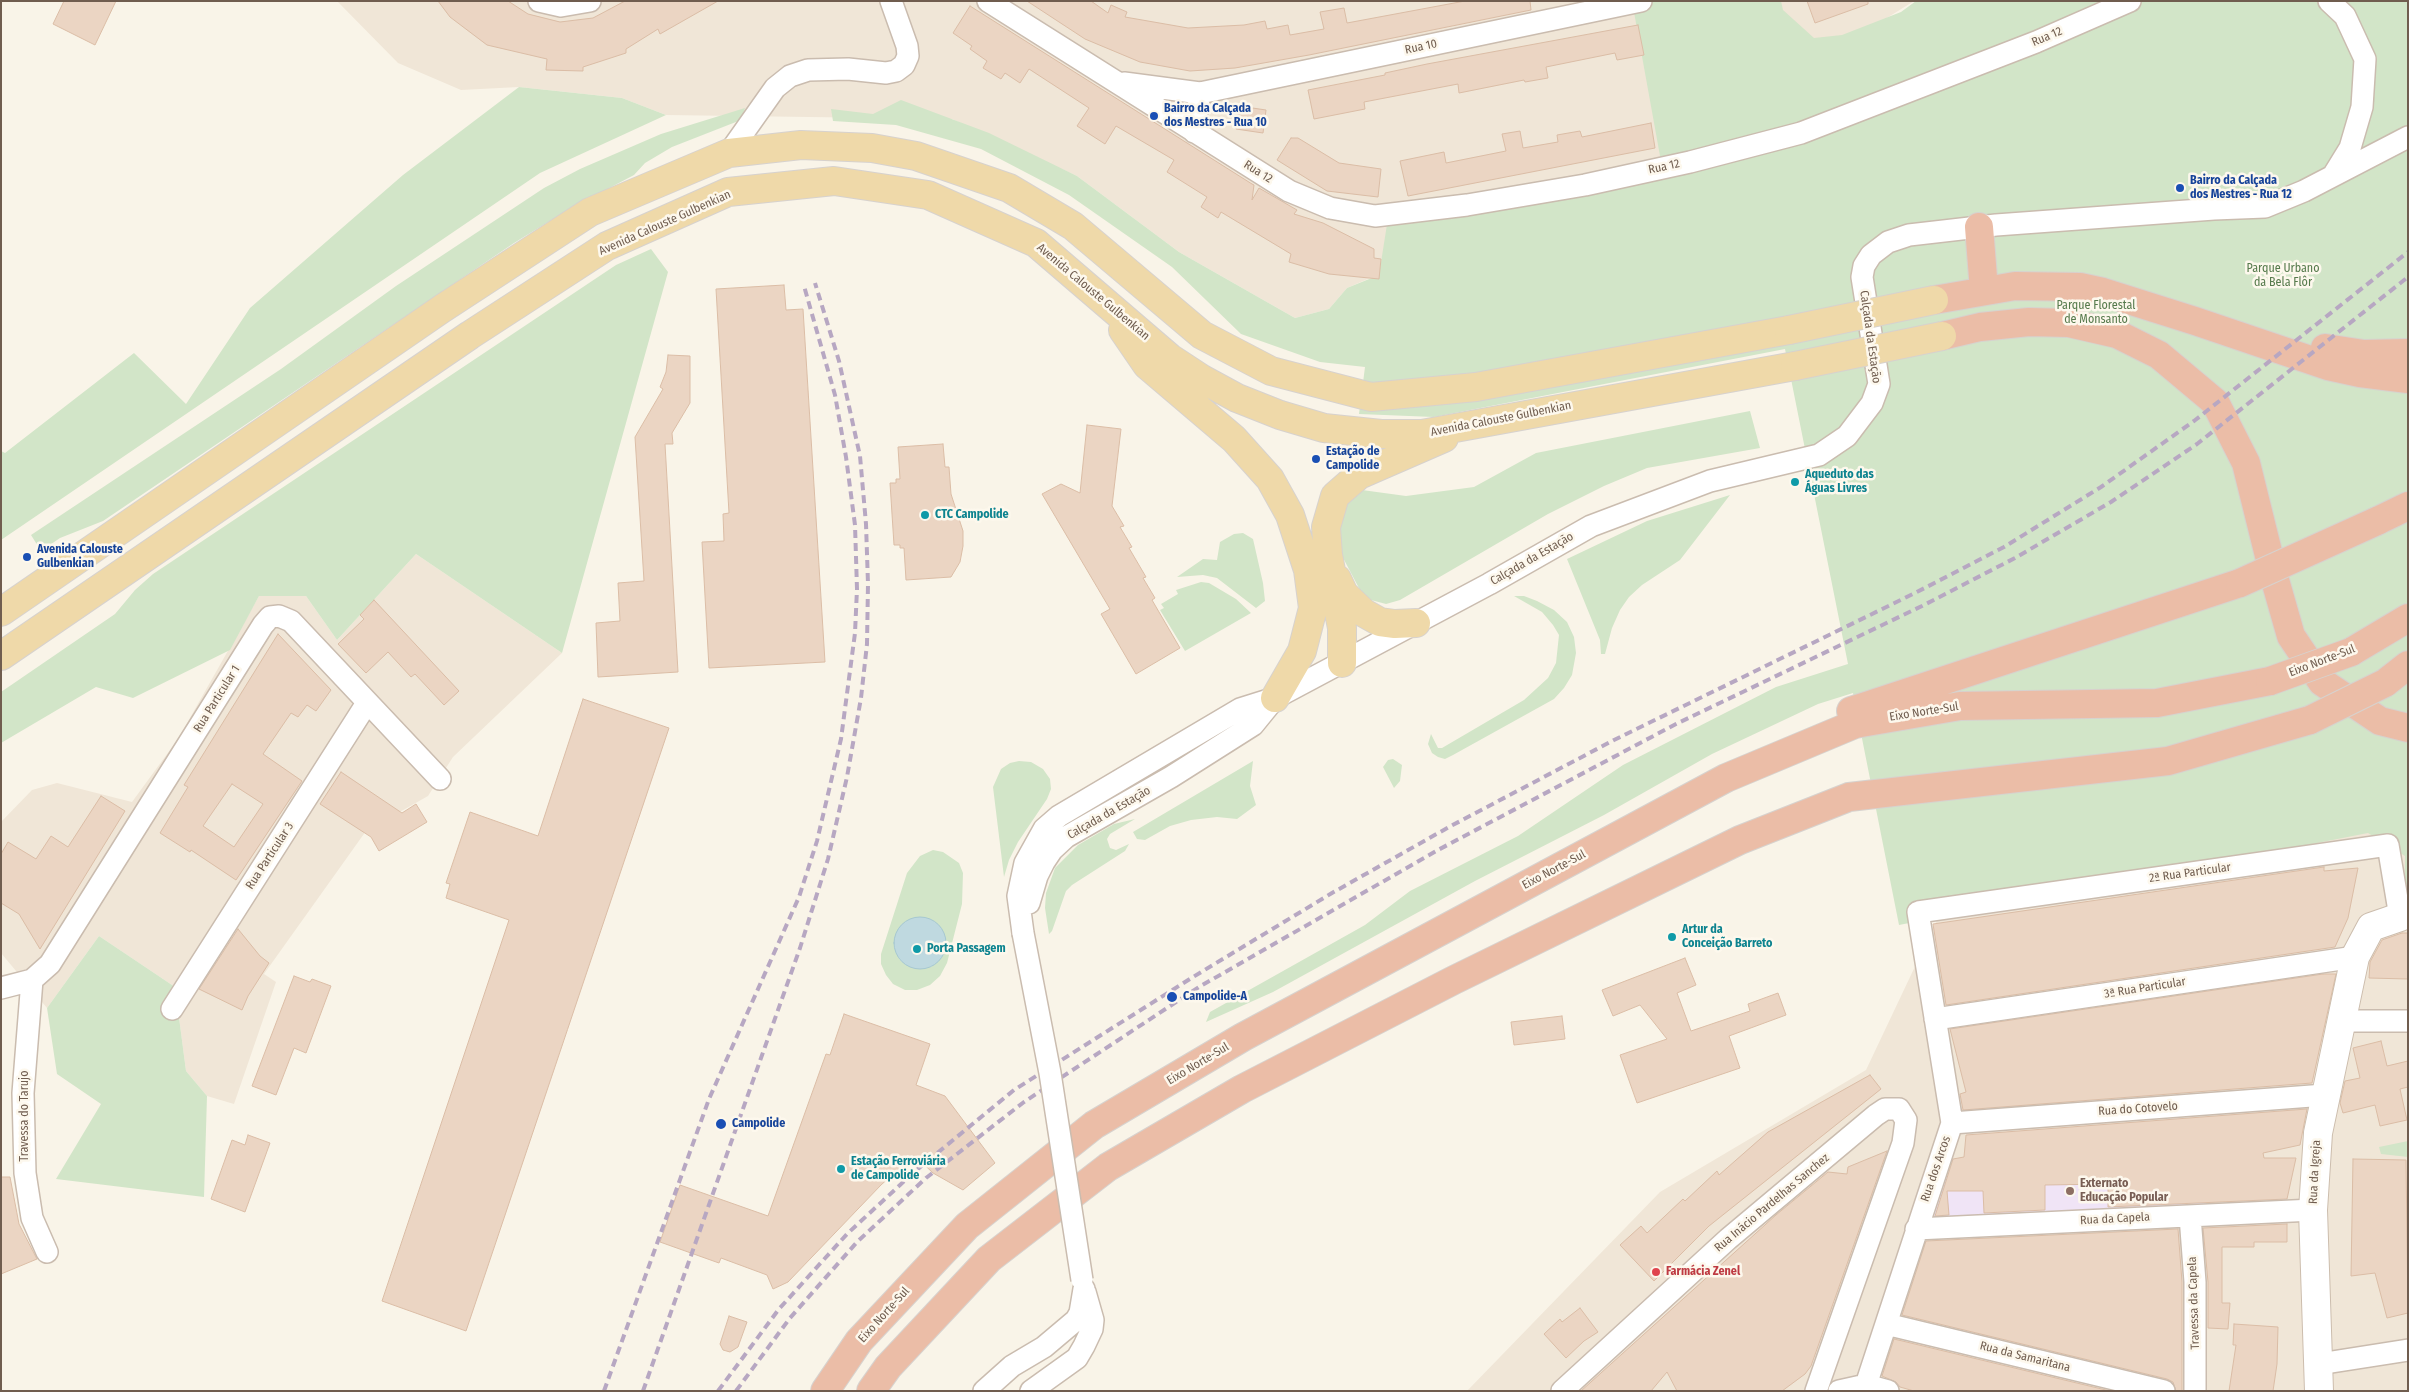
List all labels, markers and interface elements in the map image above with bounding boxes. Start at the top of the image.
street label: Rua 12 [2030,24,2064,50]
street label: Rua 10 [1404,37,1438,57]
place label: Bairro da Calçada dos Mestres - Rua 10 [1164,102,1267,130]
marker: Bairro da Calçada dos Mestres - Rua 10 [1148,110,1160,122]
street label: Rua 12 [1647,157,1681,177]
street label: Rua 12 [1241,158,1275,186]
place label: Bairro da Calçada dos Mestres - Rua 12 [2190,174,2292,202]
marker: Bairro da Calçada dos Mestres - Rua 12 [2174,182,2186,194]
street label: Avenida Calouste Gulbenkian [597,187,733,259]
street label: Avenida Calouste Gulbenkian [1034,241,1152,343]
park label: Parque Urbano da Bela Flôr [2247,262,2319,290]
street label: Calçada da Estação [1856,290,1884,384]
park label: Parque Florestal de Monsanto [2056,299,2136,327]
street label: Avenida Calouste Gulbenkian [1430,398,1572,440]
place label: Estação de Campolide [1326,445,1380,473]
marker: Estação de Campolide [1310,453,1322,465]
place label: Aqueduto das Águas Livres [1805,468,1874,496]
marker: Aqueduto das Águas Livres [1789,476,1801,488]
place label: CTC Campolide [935,508,1009,522]
marker: CTC Campolide [919,509,931,521]
street label: Calçada da Estação [1488,529,1576,589]
place label: Avenida Calouste Gulbenkian [37,543,123,571]
marker: Avenida Calouste Gulbenkian [21,551,33,563]
street label: Eixo Norte-Sul [2287,642,2357,680]
street label: Rua Particular 1 [191,663,243,735]
street label: Eixo Norte-Sul [1888,699,1960,725]
street label: Calçada da Estação [1065,783,1153,843]
street label: Rua Particular 3 [243,820,297,892]
street label: Eixo Norte-Sul [1520,847,1588,893]
street label: 2ª Rua Particular [2148,860,2232,886]
place label: Artur da Conceição Barreto [1682,923,1773,951]
marker: Artur da Conceição Barreto [1666,931,1678,943]
place label: Porta Passagem [927,942,1006,956]
marker: Porta Passagem [911,943,923,955]
street label: 3ª Rua Particular [2103,974,2187,1002]
marker: Campolide-A [1165,990,1179,1004]
place label: Campolide-A [1183,990,1247,1004]
street label: Eixo Norte-Sul [1164,1040,1232,1088]
street label: Travessa do Tarujo [18,1071,32,1161]
street label: Rua do Cotovelo [2098,1099,2178,1119]
marker: Campolide [714,1117,728,1131]
place label: Campolide [732,1117,785,1131]
street label: Rua dos Arcos [1918,1134,1954,1204]
street label: Rua da Igreja [2306,1140,2324,1204]
street label: Rua Inácio Pardelhas Sanchez [1712,1151,1832,1255]
place label: Estação Ferroviária de Campolide [851,1155,946,1183]
marker: Estação Ferroviária de Campolide [835,1163,847,1175]
place label: Externato Educação Popular [2080,1177,2168,1205]
marker: Externato Educação Popular [2064,1185,2076,1197]
street label: Rua da Capela [2080,1210,2150,1228]
street label: Travessa da Capela [2185,1256,2203,1350]
place label: Farmácia Zenel [1666,1265,1740,1279]
marker: Farmácia Zenel [1650,1266,1662,1278]
street label: Eixo Norte-Sul [855,1284,913,1346]
street label: Rua da Samaritana [1978,1339,2072,1375]

